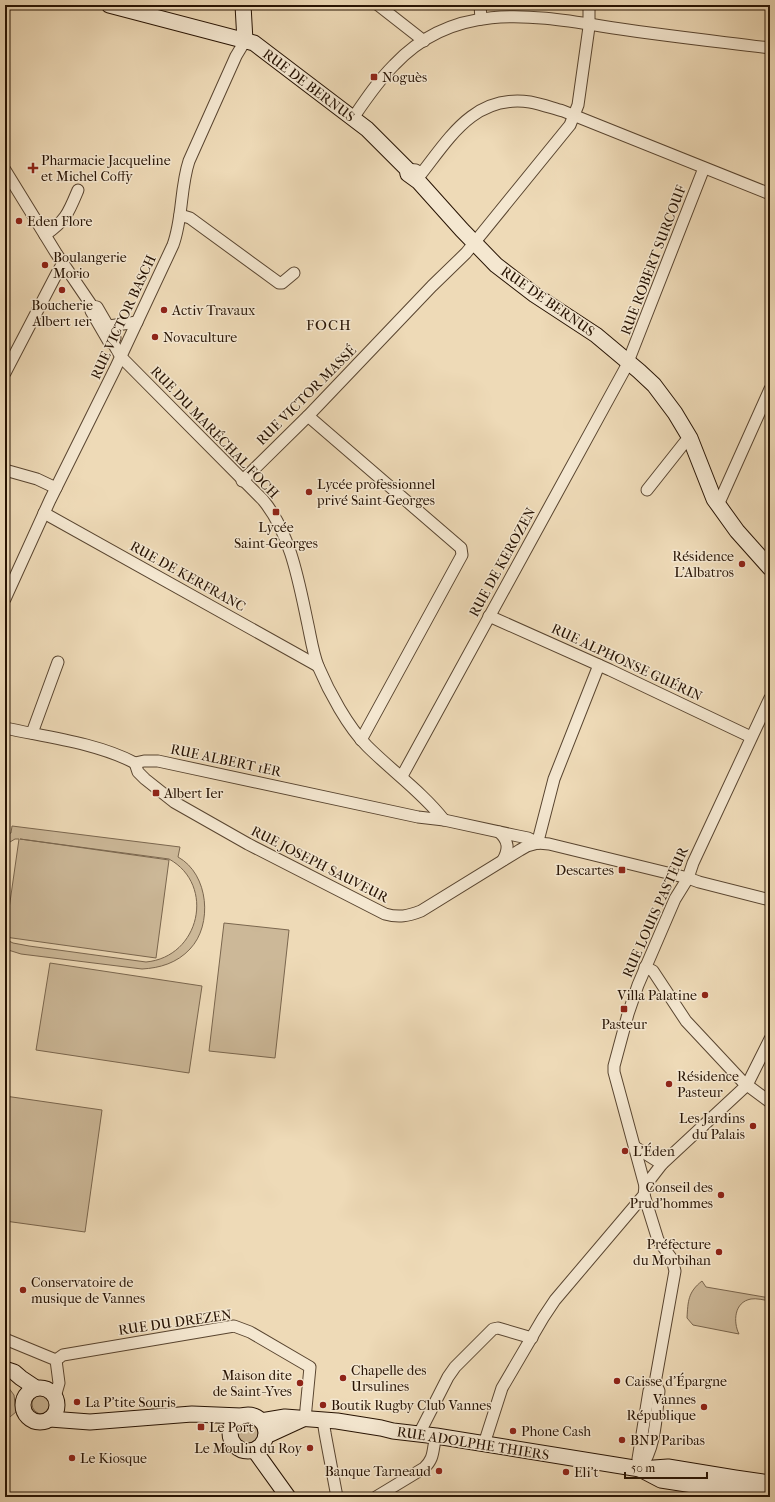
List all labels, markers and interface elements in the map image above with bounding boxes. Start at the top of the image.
street label: RUE DE BERNUS [259,45,358,125]
place label: Noguès [382,69,427,86]
marker: Noguès [369,72,379,82]
place label: Pharmacie Jacqueline et Michel Coffy [41,152,171,185]
marker: Pharmacie Jacqueline et Michel Coffy [28,163,38,173]
street label: RUE ROBERT SURCOUF [617,182,690,337]
place label: Eden Flore [27,213,92,230]
marker: Eden Flore [14,216,24,226]
place label: Boulangerie Morio [53,249,127,282]
street label: RUE VICTOR BASCH [87,252,160,382]
marker: Boulangerie Morio [40,260,50,270]
street label: RUE DE BERNUS [498,263,598,340]
marker: Boucherie Albert 1er [57,285,67,295]
place label: Boucherie Albert 1er [31,297,93,330]
place label: Activ Travaux [171,302,256,319]
marker: Activ Travaux [159,305,169,315]
district label: FOCH [306,316,352,334]
place label: Novaculture [163,329,237,346]
marker: Novaculture [150,332,160,342]
street label: RUE VICTOR MASSÉ [252,341,360,449]
street label: RUE DU MARÉCHAL FOCH [147,362,283,502]
place label: Lycée professionnel privé Saint-Georges [316,476,436,509]
marker: Lycée professionnel privé Saint-Georges [304,487,314,497]
street label: RUE DE KEROZEN [465,504,540,620]
marker: Lycée Saint-Georges [271,507,281,517]
place label: Lycée Saint-Georges [234,519,318,552]
street label: RUE DE KERFRANC [127,538,249,615]
place label: Résidence L'Albatros [672,548,734,581]
marker: Résidence L'Albatros [737,559,747,569]
street label: RUE ALPHONSE GUÉRIN [549,619,706,705]
street label: RUE ALBERT 1ER [169,740,284,781]
place label: Albert Ier [163,785,223,802]
marker: Albert Ier [151,788,161,798]
street label: RUE JOSEPH SAUVEUR [248,822,392,907]
street label: RUE LOUIS PASTEUR [619,843,692,980]
place label: Descartes [555,862,614,879]
marker: Descartes [617,865,627,875]
place label: Villa Palatine [616,987,697,1004]
marker: Villa Palatine [700,990,710,1000]
marker: Pasteur [619,1004,629,1014]
place label: Pasteur [601,1016,647,1033]
place label: Résidence Pasteur [677,1068,739,1101]
marker: Résidence Pasteur [664,1079,674,1089]
place label: Les Jardins du Palais [679,1110,745,1143]
marker: Les Jardins du Palais [748,1121,758,1131]
place label: L'Éden [633,1142,675,1160]
marker: L'Éden [620,1146,630,1156]
place label: Conseil des Prud'hommes [630,1179,713,1212]
marker: Conseil des Prud'hommes [716,1190,726,1200]
place label: Préfecture du Morbihan [633,1236,711,1269]
marker: Préfecture du Morbihan [714,1247,724,1257]
place label: Conservatoire de musique de Vannes [31,1274,145,1307]
marker: Conservatoire de musique de Vannes [18,1285,28,1295]
street label: RUE DU DREZEN [117,1306,233,1339]
place label: Chapelle des Ursulines [351,1362,427,1395]
place label: Maison dite de Saint-Yves [213,1367,292,1400]
place label: Caisse d'Épargne [625,1372,727,1390]
marker: Chapelle des Ursulines [338,1373,348,1383]
marker: Caisse d'Épargne [612,1376,622,1386]
marker: Maison dite de Saint-Yves [295,1378,305,1388]
place label: Vannes République [627,1391,696,1424]
place label: La P'tite Souris [85,1394,176,1411]
marker: La P'tite Souris [72,1397,82,1407]
place label: Boutik Rugby Club Vannes [331,1397,491,1414]
marker: Boutik Rugby Club Vannes [318,1400,328,1410]
marker: Vannes République [699,1402,709,1412]
place label: Le Port [209,1419,254,1436]
marker: Le Port [196,1422,206,1432]
street label: RUE ADOLPHE THIERS [396,1423,550,1464]
place label: Phone Cash [521,1423,591,1440]
marker: Phone Cash [508,1426,518,1436]
place label: BNP Paribas [630,1432,705,1449]
marker: BNP Paribas [617,1435,627,1445]
place label: Le Moulin du Roy [194,1440,303,1457]
marker: Le Moulin du Roy [305,1443,315,1453]
place label: Le Kiosque [80,1450,147,1467]
marker: Le Kiosque [67,1453,77,1463]
scale bar [625,1454,707,1480]
text: 50 m [631,1461,655,1475]
place label: Banque Tarneaud [325,1463,431,1480]
place label: Eli't [574,1464,599,1481]
marker: Banque Tarneaud [434,1466,444,1476]
marker: Eli't [561,1467,571,1477]

